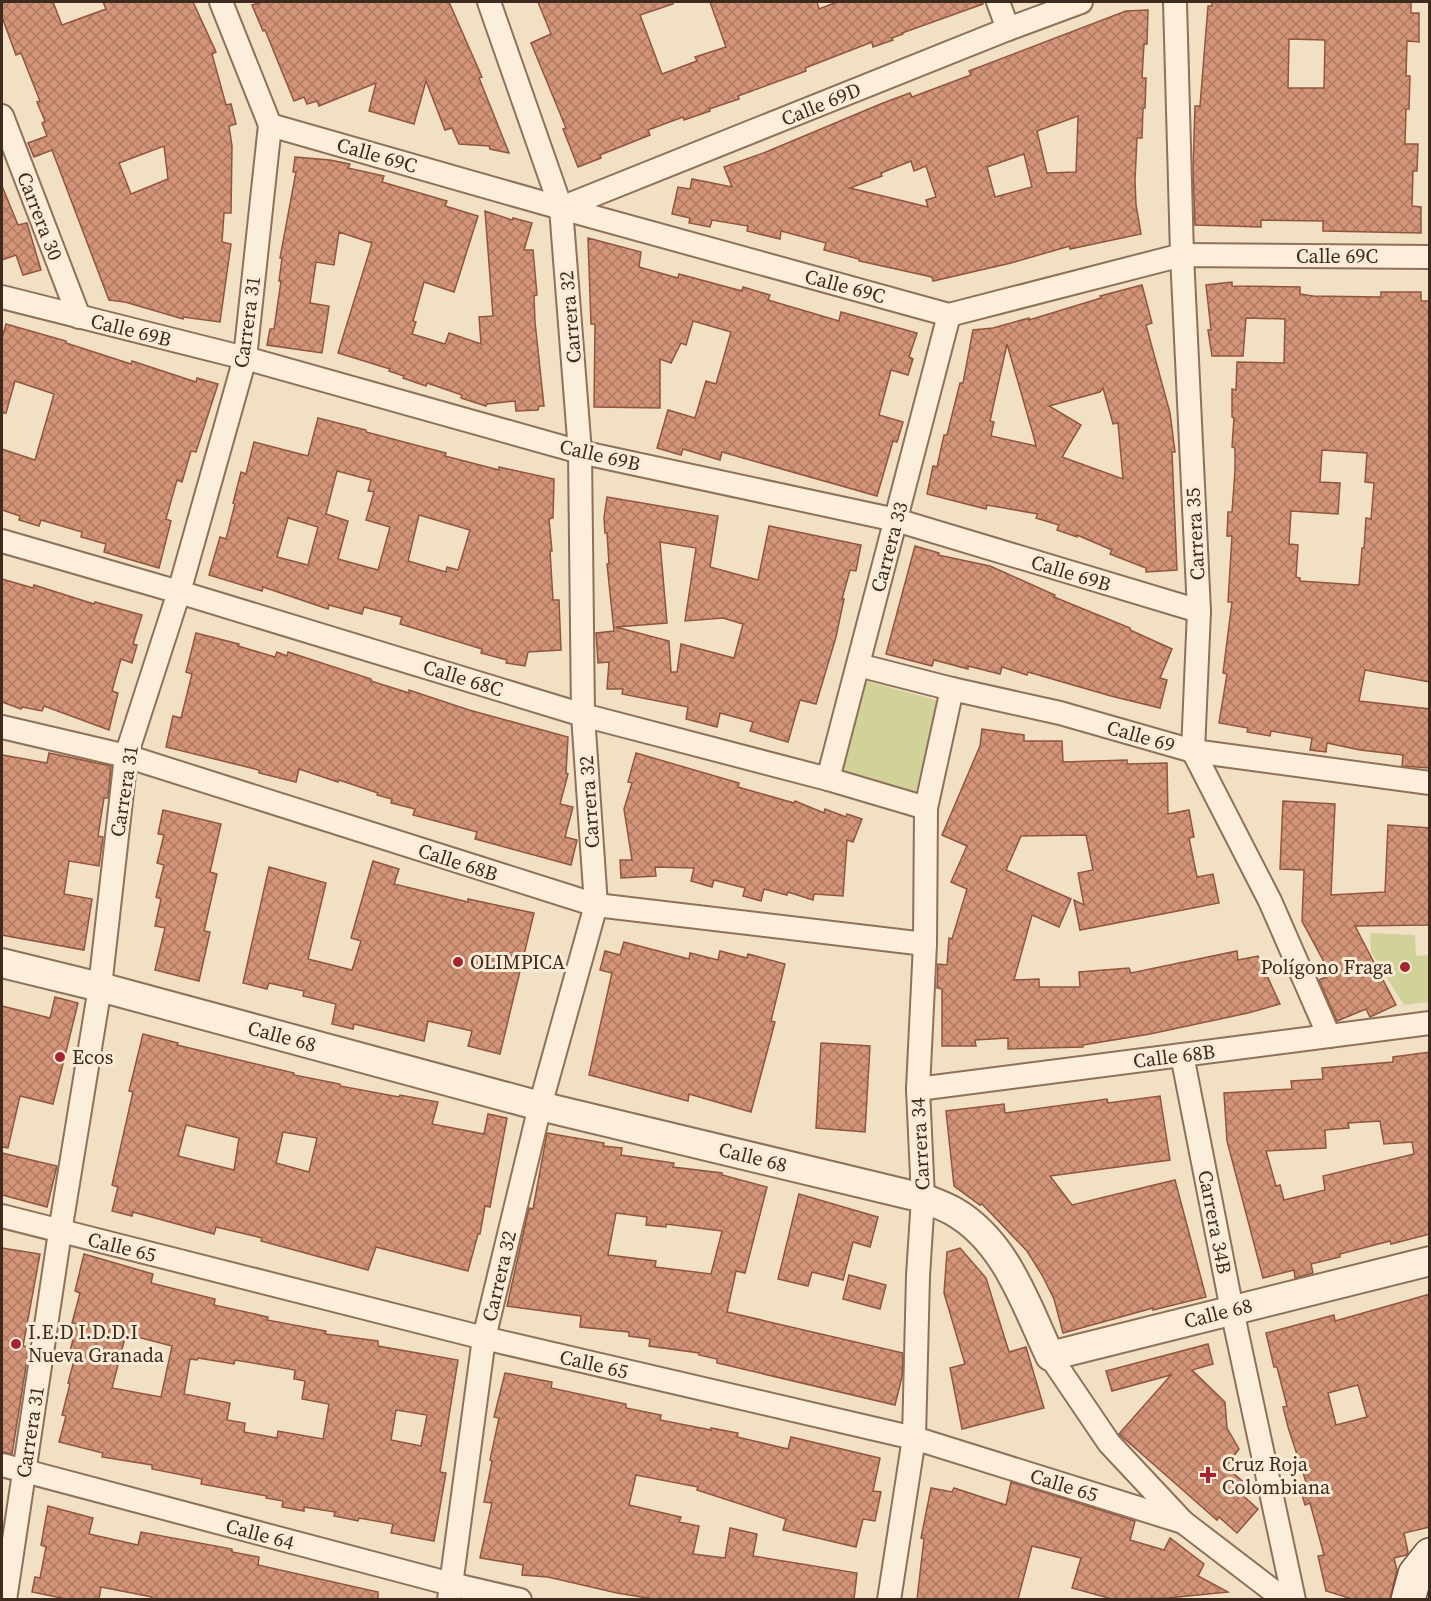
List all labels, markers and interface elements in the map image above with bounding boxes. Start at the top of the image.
street label: Calle 69D [777,75,865,133]
street label: Calle 69C [334,130,420,180]
street label: Carrera 30 [10,168,70,264]
street label: Calle 69C [1296,242,1378,270]
street label: Calle 69C [802,262,888,310]
street label: Carrera 32 [552,270,588,364]
street label: Carrera 31 [227,274,267,370]
street label: Calle 69B [88,306,174,354]
street label: Calle 69B [557,432,643,478]
street label: Carrera 35 [1179,487,1211,581]
street label: Carrera 33 [863,499,915,595]
street label: Calle 69B [1028,548,1114,598]
street label: Calle 68C [420,653,506,703]
street label: Calle 69 [1104,713,1178,759]
street label: Carrera 31 [103,743,145,839]
street label: Carrera 32 [572,755,606,849]
street label: Calle 68B [415,836,501,888]
place label: OLIMPICA [470,948,566,976]
place label: Polígono Fraga [1261,953,1394,981]
marker: OLIMPICA [451,955,465,969]
marker: Polígono Fraga [1398,960,1412,974]
street label: Calle 68 [245,1013,319,1059]
street label: Calle 68B [1132,1037,1216,1075]
place label: Ecos [72,1043,113,1071]
marker: Ecos [53,1050,67,1064]
street label: Carrera 34 [904,1097,936,1191]
street label: Calle 68 [716,1135,790,1179]
street label: Carrera 34B [1191,1168,1239,1276]
street label: Calle 65 [85,1225,159,1269]
street label: Carrera 32 [475,1228,523,1324]
street label: Calle 68 [1181,1291,1255,1335]
place label: I.E.D I.D.D.I Nueva Granada [28,1318,165,1369]
marker: I.E.D I.D.D.I Nueva Granada [9,1337,23,1351]
street label: Calle 65 [557,1343,631,1385]
street label: Carrera 31 [9,1384,51,1480]
place label: Cruz Roja Colombiana [1222,1450,1331,1501]
street label: Calle 65 [1027,1461,1101,1509]
marker: Cruz Roja Colombiana [1199,1466,1217,1484]
street label: Calle 64 [223,1511,297,1557]

